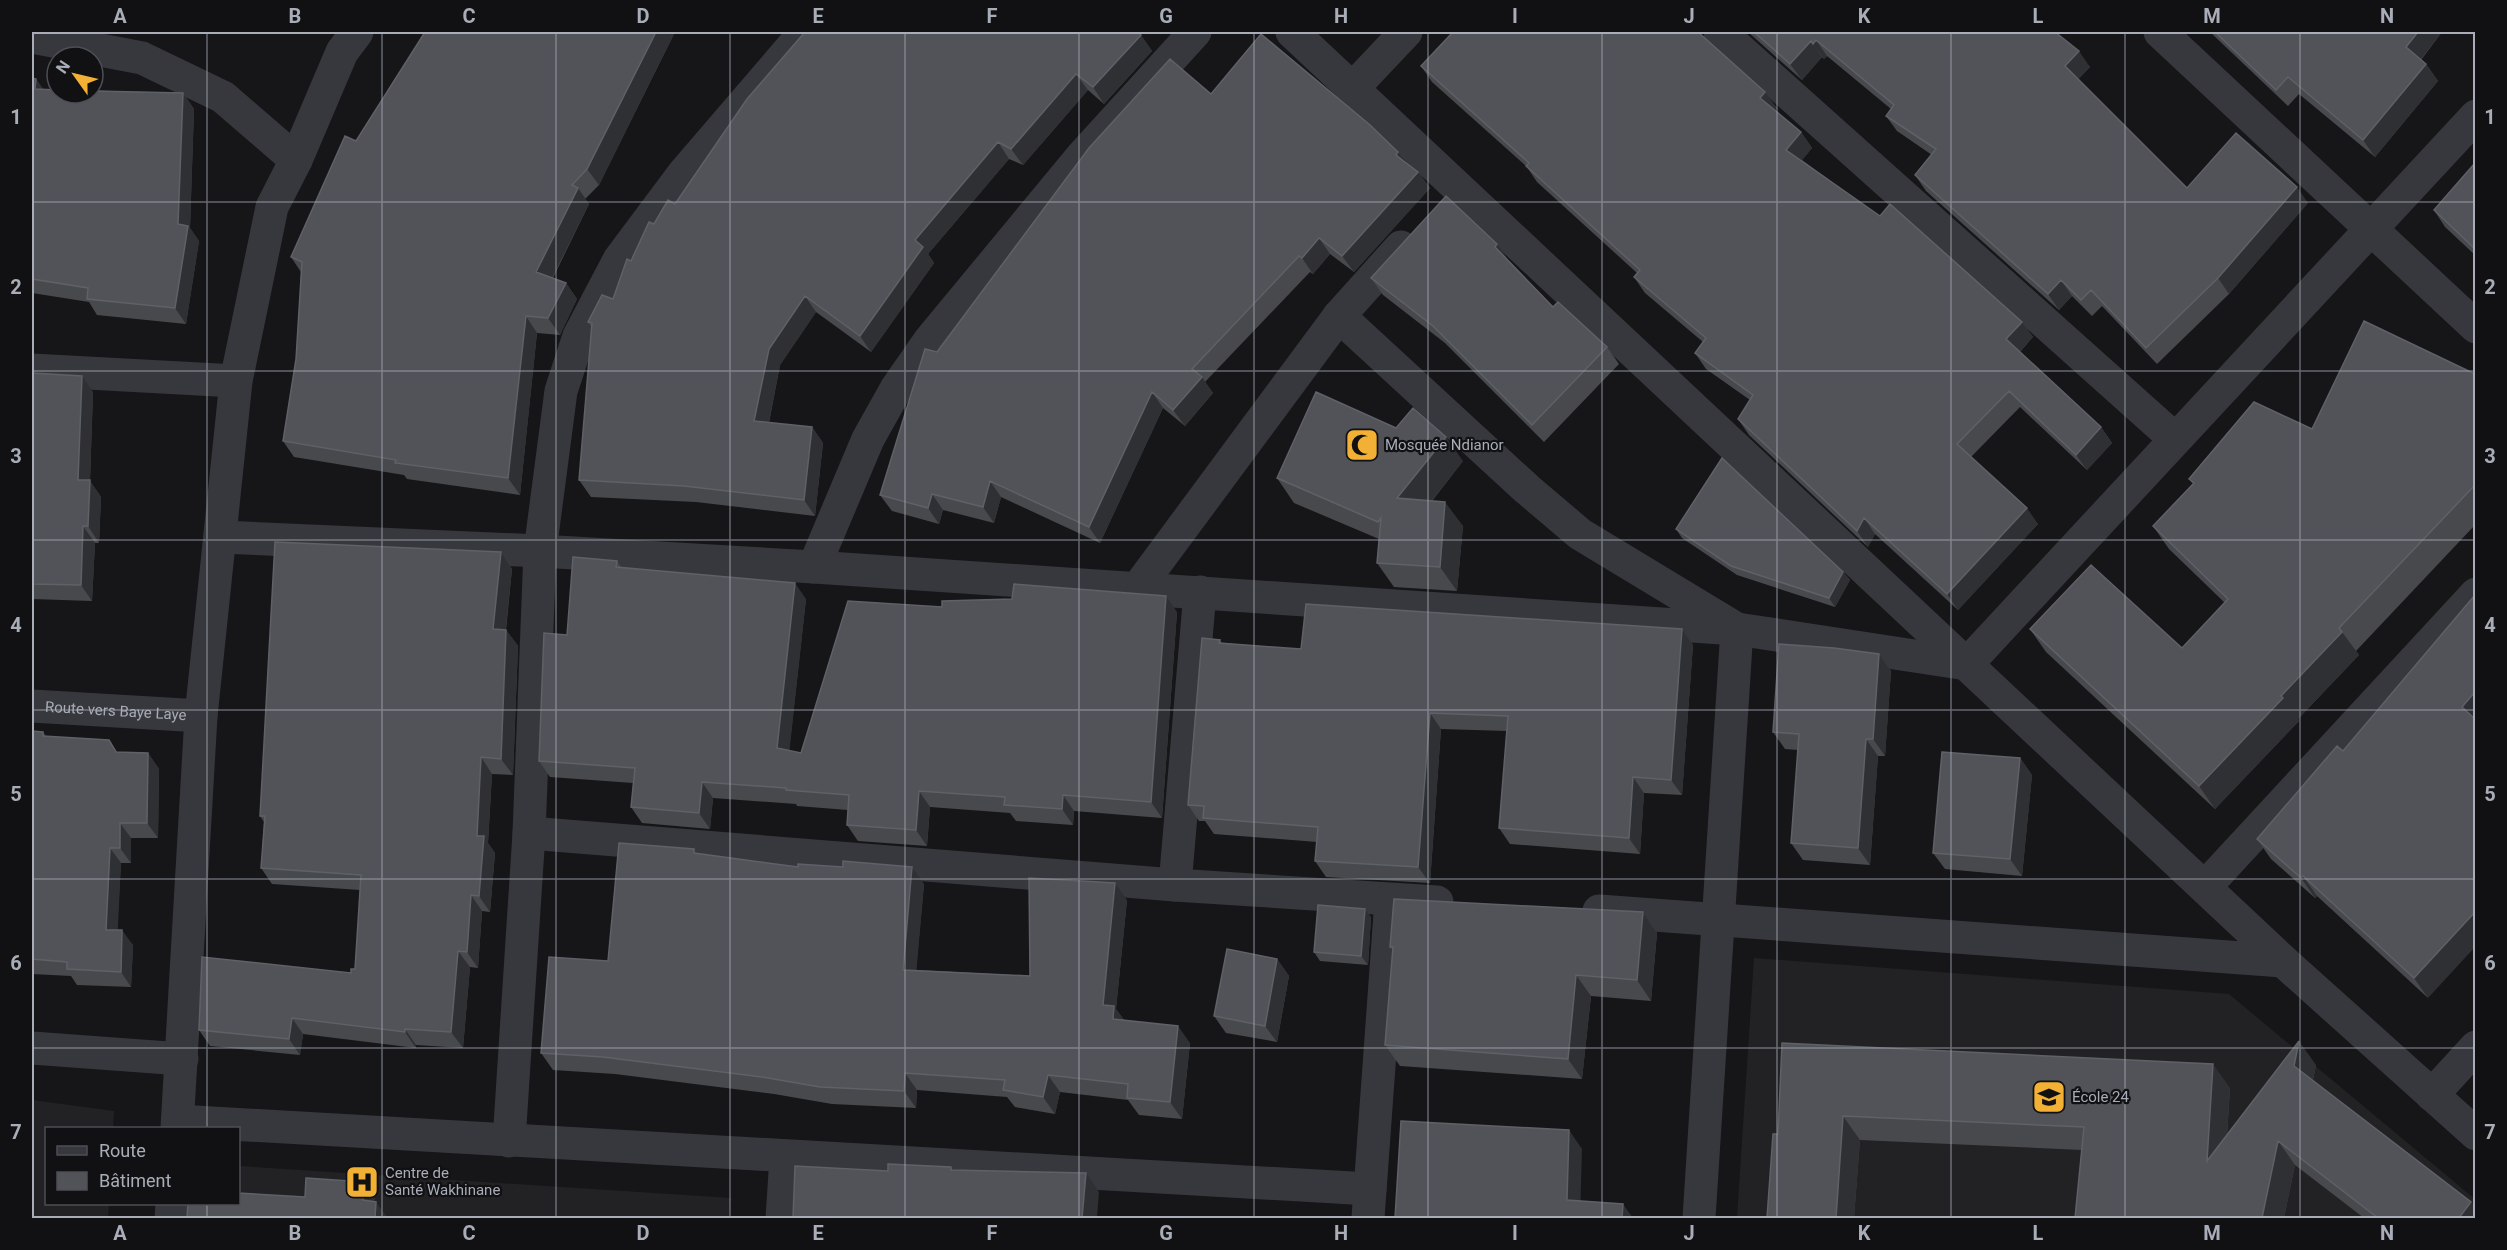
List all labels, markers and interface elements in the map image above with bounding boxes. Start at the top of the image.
text: A [113,4,127,28]
text: B [289,4,301,28]
text: C [462,4,476,28]
text: D [637,4,650,28]
text: E [812,4,824,28]
text: F [987,4,998,28]
text: G [1159,4,1173,28]
text: H [1334,4,1348,28]
text: I [1512,4,1518,28]
text: J [1683,4,1695,28]
text: K [1858,4,1871,28]
text: L [2033,4,2044,28]
text: M [2203,4,2221,28]
text: N [2380,4,2394,28]
north arrow [45,45,105,105]
text: N [52,57,74,77]
text: 1 [10,105,22,129]
text: 1 [2484,105,2496,129]
text: 2 [10,275,22,299]
text: 2 [2484,275,2496,299]
mosque icon: Mosquée Ndianor [1344,427,1380,463]
place label: Mosquée Ndianor [1385,436,1504,454]
text: 3 [10,444,22,468]
text: 3 [2484,444,2496,468]
text: 4 [10,613,22,637]
text: 4 [2484,613,2496,637]
street label: Route vers Baye Laye [45,698,187,724]
text: 5 [10,782,22,806]
text: 5 [2484,782,2496,806]
text: 6 [10,951,22,975]
text: 6 [2484,951,2496,975]
school or university icon: École 24 [2031,1079,2067,1115]
place label: École 24 [2072,1088,2130,1106]
text: 7 [10,1120,22,1144]
text: 7 [2484,1120,2496,1144]
legend [45,1127,240,1205]
text: Route [99,1140,146,1161]
hospital icon: Centre de Santé Wakhinane [344,1164,380,1200]
place label: Centre de Santé Wakhinane [385,1164,500,1199]
text: Bâtiment [99,1170,172,1191]
text: A [113,1221,127,1245]
text: B [289,1221,301,1245]
text: C [462,1221,476,1245]
text: D [637,1221,650,1245]
text: E [812,1221,824,1245]
text: F [987,1221,998,1245]
text: G [1159,1221,1173,1245]
text: H [1334,1221,1348,1245]
text: I [1512,1221,1518,1245]
text: J [1683,1221,1695,1245]
text: K [1858,1221,1871,1245]
text: L [2033,1221,2044,1245]
text: M [2203,1221,2221,1245]
text: N [2380,1221,2394,1245]

